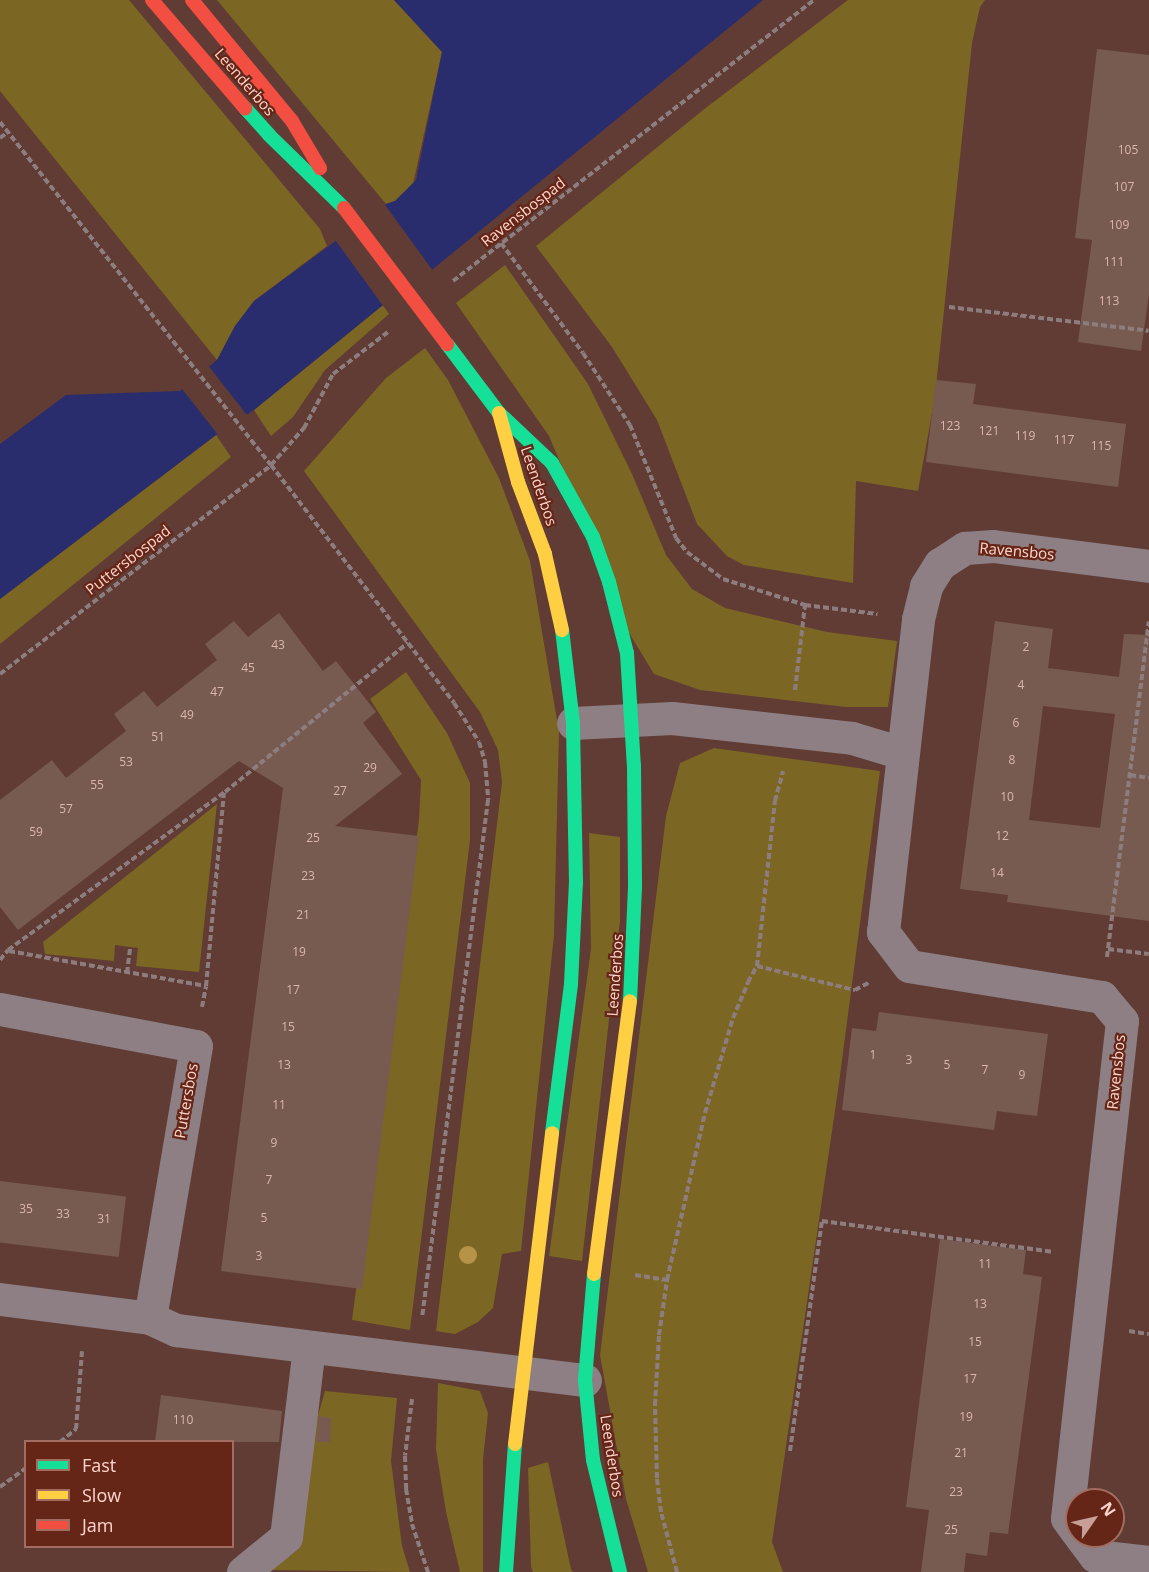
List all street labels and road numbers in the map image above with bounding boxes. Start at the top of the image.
street label: Leenderbos [211,45,279,119]
street label: Ravensbospad [477,174,569,250]
street label: Leenderbos [517,444,561,528]
street label: Puttersbospad [82,521,174,599]
street label: Ravensbos [979,539,1055,563]
street label: Leenderbos [603,933,627,1017]
street label: Ravensbos [1103,1034,1129,1110]
street label: Puttersbos [171,1062,201,1140]
street label: Leenderbos [597,1414,627,1498]

